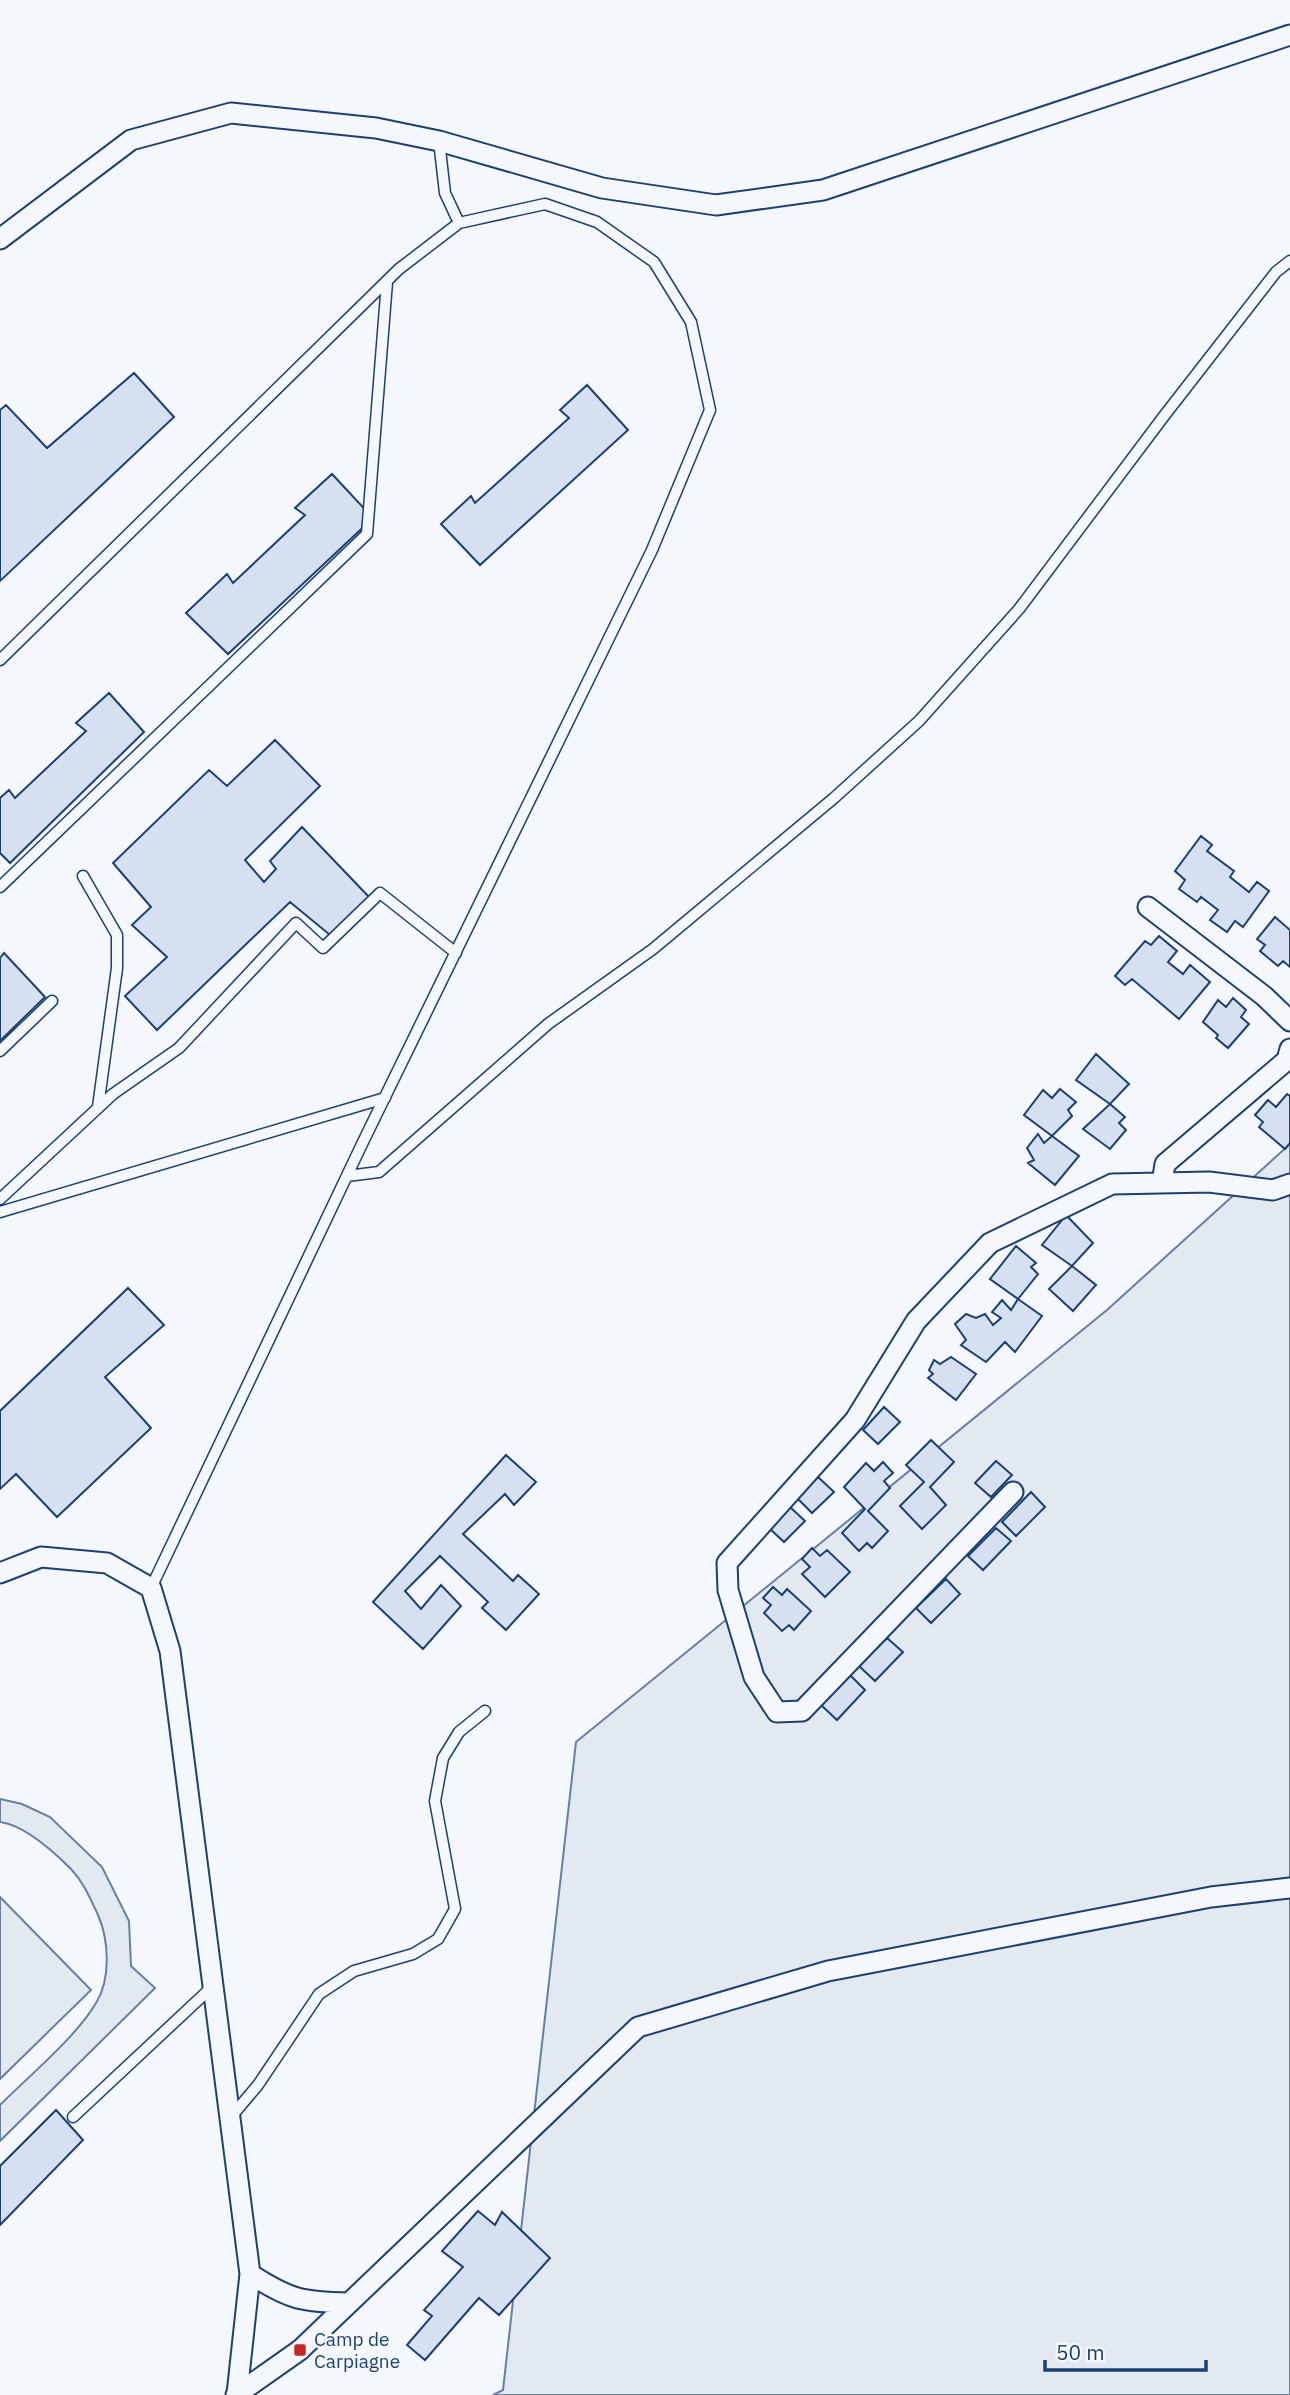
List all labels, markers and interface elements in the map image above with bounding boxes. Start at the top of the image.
place label: Camp de Carpiagne [314,2327,400,2373]
scale bar [1045,2328,1206,2372]
text: 50 m [1056,2338,1105,2366]
marker: Camp de Carpiagne [292,2342,308,2358]

